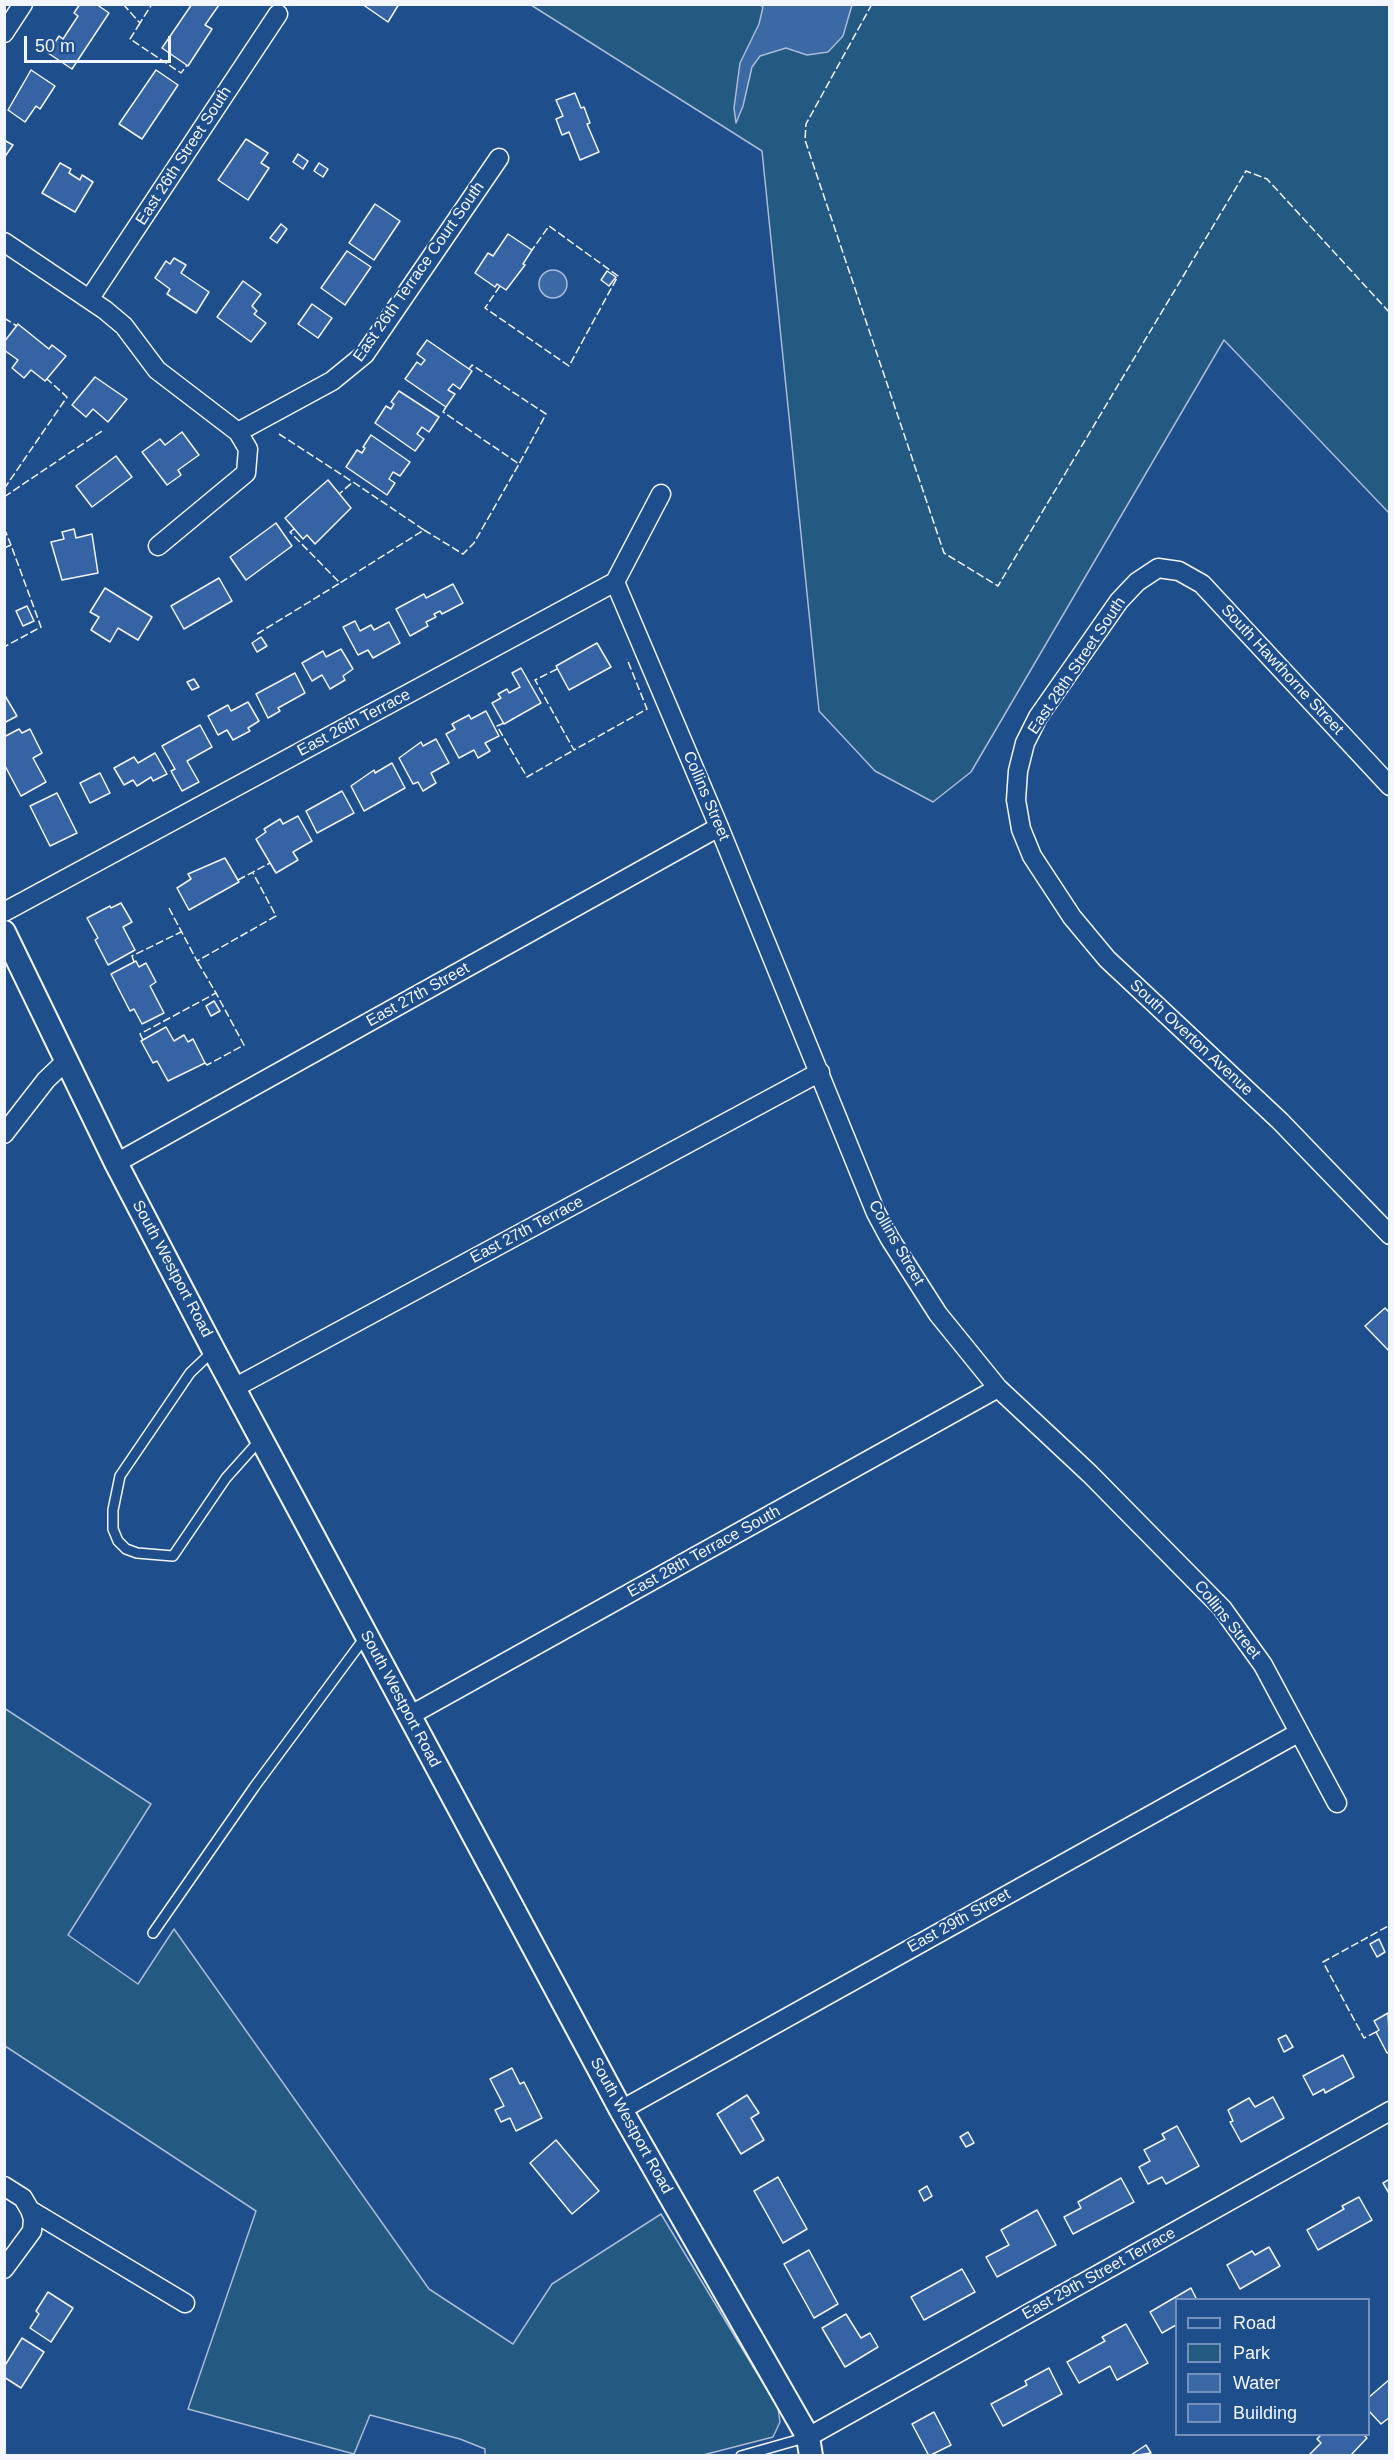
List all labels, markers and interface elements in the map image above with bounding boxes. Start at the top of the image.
scale bar [27,24,174,62]
text: 50 m [35,36,75,56]
street label: East 26th Street South [132,83,236,229]
street label: East 26th Terrace Court South [349,178,489,366]
street label: East 28th Street South [1024,594,1130,738]
street label: South Hawthorne Street [1217,601,1347,739]
street label: East 26th Terrace [294,685,414,761]
street label: Collins Street [679,748,733,844]
street label: East 27th Street [363,959,473,1031]
street label: South Overton Avenue [1125,976,1257,1100]
street label: East 27th Terrace [467,1192,587,1268]
street label: South Westport Road [128,1197,216,1341]
street label: Collins Street [864,1197,928,1289]
street label: East 28th Terrace South [624,1502,784,1602]
street label: Collins Street [1190,1577,1264,1663]
street label: South Westport Road [356,1627,444,1771]
street label: East 29th Street [904,1885,1014,1957]
street label: South Westport Road [586,2055,676,2197]
street label: East 29th Street Terrace [1019,2224,1179,2324]
legend [1175,2298,1370,2436]
text: Road [1233,2313,1276,2333]
text: Park [1233,2343,1270,2363]
text: Water [1233,2373,1280,2393]
text: Building [1233,2403,1297,2423]

